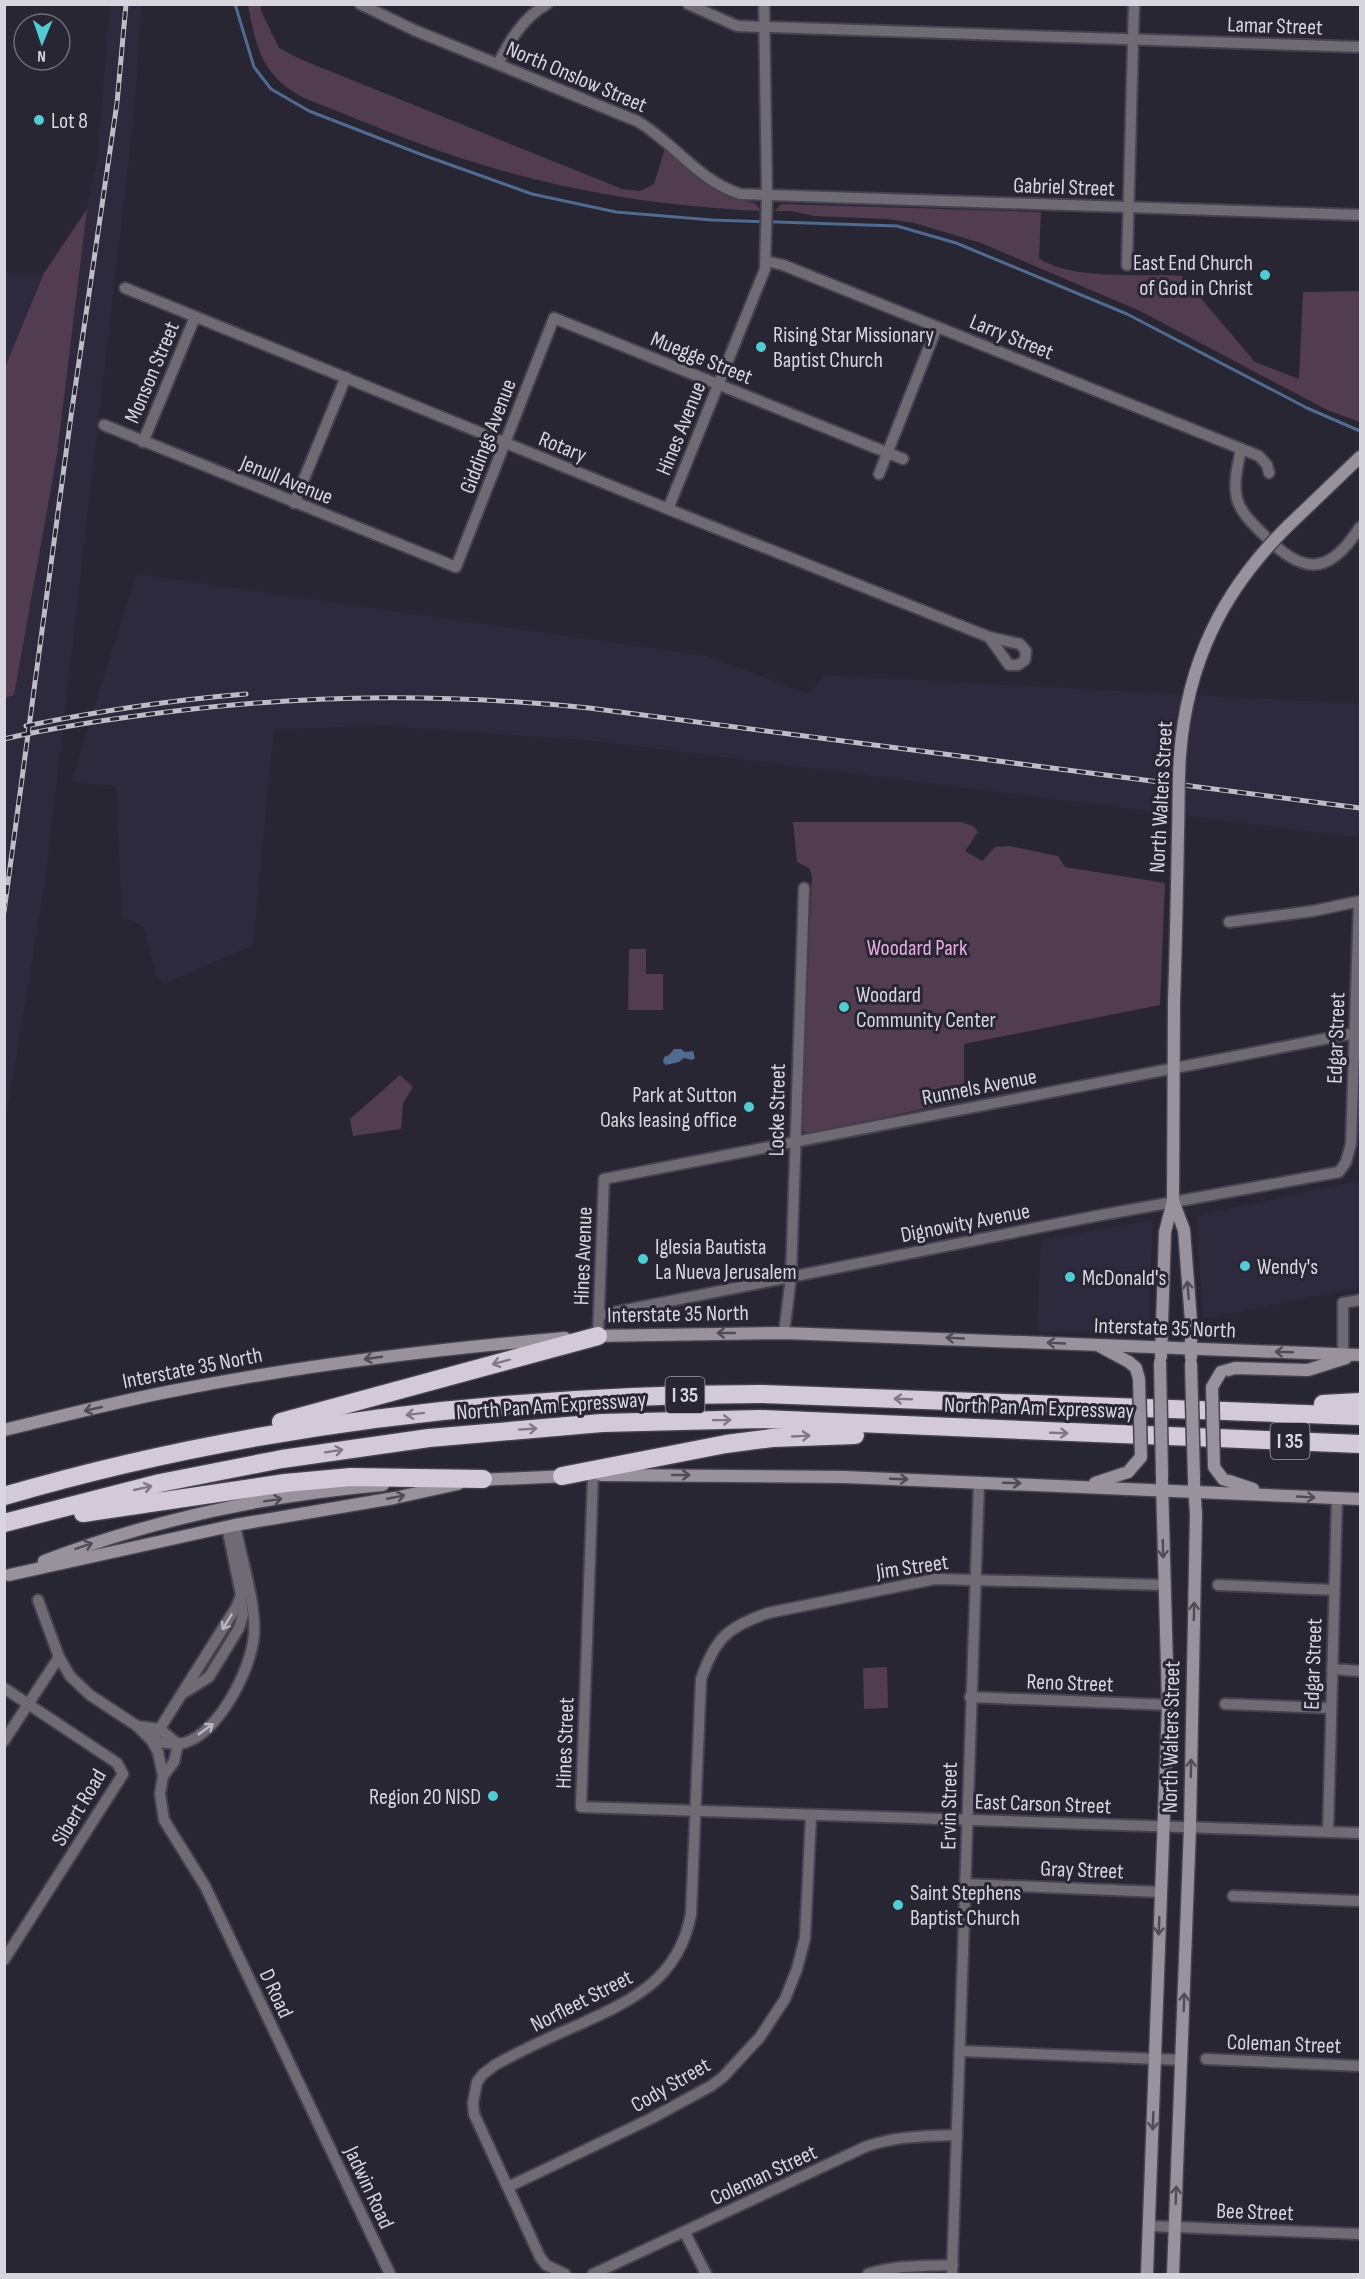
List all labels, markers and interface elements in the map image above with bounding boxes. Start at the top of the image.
street label: Lamar Street [1227,11,1323,42]
north arrow [12,12,72,72]
street label: North Onslow Street [502,36,651,119]
text: N [37,46,46,65]
place label: Lot 8 [51,108,88,135]
marker: Lot 8 [32,113,46,127]
street label: Gabriel Street [1013,172,1116,203]
place label: East End Church of God in Christ [1133,250,1253,302]
marker: East End Church of God in Christ [1258,268,1272,282]
street label: Larry Street [966,308,1057,366]
street label: Monson Street [119,317,186,428]
place label: Rising Star Missionary Baptist Church [773,322,935,374]
street label: Muegge Street [647,326,757,391]
marker: Rising Star Missionary Baptist Church [754,340,768,354]
street label: Giddings Avenue [454,375,523,498]
street label: Hines Avenue [650,378,712,479]
street label: Rotary [535,426,591,469]
street label: Jenull Avenue [235,449,337,511]
street label: North Walters Street [1144,720,1179,874]
park label: Woodard Park [867,935,968,962]
place label: Woodard Community Center [856,982,996,1034]
street label: Edgar Street [1321,992,1352,1084]
marker: Woodard Community Center [837,1000,851,1014]
street label: Locke Street [763,1063,792,1157]
street label: Runnels Avenue [920,1063,1039,1112]
place label: Park at Sutton Oaks leasing office [600,1082,737,1134]
marker: Park at Sutton Oaks leasing office [742,1100,756,1114]
street label: Dignowity Avenue [898,1198,1032,1249]
street label: Hines Avenue [568,1206,599,1306]
place label: Iglesia Bautista La Nueva Jerusalem [655,1234,797,1286]
marker: Iglesia Bautista La Nueva Jerusalem [636,1252,650,1266]
place label: Wendy's [1257,1254,1318,1281]
marker: Wendy's [1238,1259,1252,1273]
place label: McDonald's [1082,1265,1166,1292]
marker: McDonald's [1063,1270,1077,1284]
one-way arrow [1182,1281,1193,1301]
street label: Interstate 35 North [607,1300,749,1329]
street label: Interstate 35 North [1094,1313,1236,1344]
one-way arrow [716,1327,736,1339]
one-way arrow [946,1333,966,1344]
one-way arrow [1046,1338,1066,1349]
street label: Interstate 35 North [120,1342,264,1395]
one-way arrow [1275,1347,1295,1358]
one-way arrow [363,1352,383,1363]
one-way arrow [492,1356,511,1368]
road number: I 35 [666,1377,704,1413]
street label: North Pan Am Expressway [455,1386,647,1427]
street label: North Pan Am Expressway [944,1392,1135,1425]
one-way arrow [894,1393,914,1405]
one-way arrow [84,1403,103,1415]
one-way arrow [406,1409,426,1420]
one-way arrow [712,1414,732,1426]
one-way arrow [517,1423,537,1434]
road number: I 35 [1270,1423,1310,1459]
one-way arrow [1048,1427,1068,1438]
one-way arrow [791,1431,811,1442]
one-way arrow [324,1445,343,1456]
one-way arrow [671,1469,691,1481]
one-way arrow [889,1473,909,1485]
one-way arrow [1002,1478,1022,1489]
one-way arrow [133,1481,152,1493]
one-way arrow [386,1491,406,1502]
one-way arrow [1295,1491,1315,1502]
one-way arrow [263,1494,282,1505]
one-way arrow [1158,1538,1169,1558]
one-way arrow [74,1540,93,1551]
street label: Jim Street [873,1549,950,1586]
one-way arrow [1188,1602,1200,1622]
one-way arrow [221,1613,233,1630]
street label: Edgar Street [1298,1618,1329,1710]
street label: North Walters Street [1157,1661,1186,1813]
street label: Reno Street [1026,1668,1114,1699]
street label: Hines Street [550,1697,581,1789]
one-way arrow [197,1723,213,1735]
one-way arrow [1185,1759,1197,1779]
street label: Ervin Street [935,1762,964,1850]
street label: Sibert Road [46,1764,113,1851]
place label: Region 20 NISD [369,1784,481,1811]
marker: Region 20 NISD [486,1789,500,1803]
street label: East Carson Street [974,1789,1112,1820]
street label: Gray Street [1040,1856,1125,1885]
place label: Saint Stephens Baptist Church [910,1880,1021,1932]
marker: Saint Stephens Baptist Church [891,1898,905,1912]
one-way arrow [1154,1916,1165,1936]
street label: Norfleet Street [526,1964,637,2039]
street label: D Road [253,1965,299,2022]
one-way arrow [1178,1992,1189,2012]
street label: Coleman Street [1226,2029,1342,2060]
street label: Cody Street [626,2052,716,2119]
one-way arrow [1147,2111,1158,2131]
street label: Coleman Street [706,2139,821,2212]
street label: Jadwin Road [337,2141,400,2233]
one-way arrow [1171,2186,1182,2206]
street label: Bee Street [1216,2198,1294,2227]

